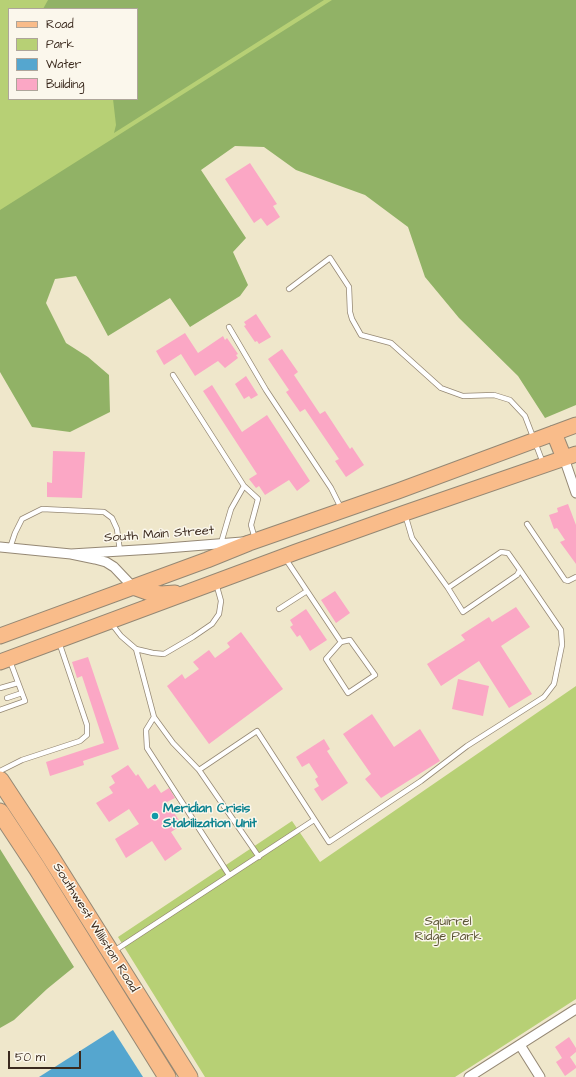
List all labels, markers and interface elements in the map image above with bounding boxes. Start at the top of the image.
legend [8,8,138,100]
text: Road [46,16,74,33]
text: Park [46,36,74,53]
text: Water [46,56,81,73]
text: Building [46,76,84,93]
street label: South Main Street [103,523,215,547]
place label: Meridian Crisis Stabilization Unit [163,801,257,832]
marker: Meridian Crisis Stabilization Unit [150,811,160,821]
street label: Southwest Williston Road [49,861,141,995]
park label: Squirrel Ridge Park [415,914,481,945]
scale bar [10,1043,83,1069]
text: 50 m [15,1049,45,1066]

